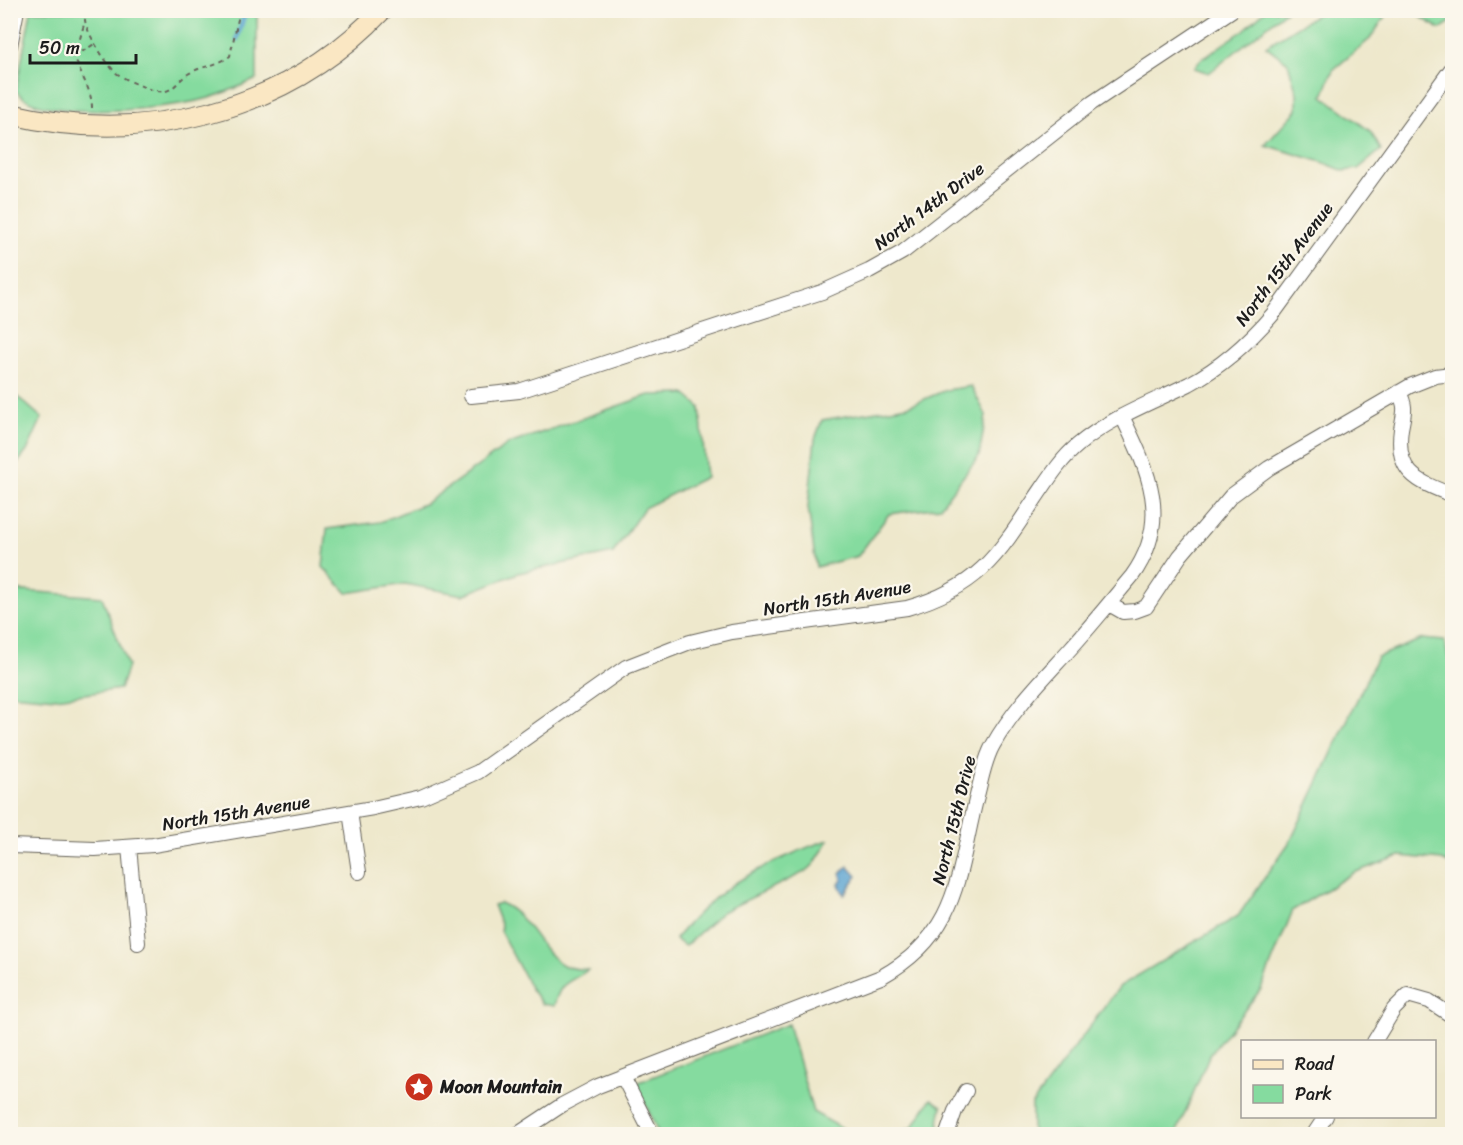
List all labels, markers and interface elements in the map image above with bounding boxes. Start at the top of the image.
scale bar [30,27,136,65]
text: 50 m [39,32,80,64]
street label: North 14th Drive [866,153,992,259]
street label: North 15th Avenue [1226,195,1342,333]
street label: North 15th Avenue [761,570,913,625]
street label: North 15th Drive [922,752,986,888]
street label: North 15th Avenue [160,785,312,840]
legend [1241,1040,1436,1118]
text: Road [1295,1048,1335,1080]
place icon: Moon Mountain [403,1071,435,1103]
place label: Moon Mountain [439,1071,562,1103]
text: Park [1295,1078,1332,1110]

